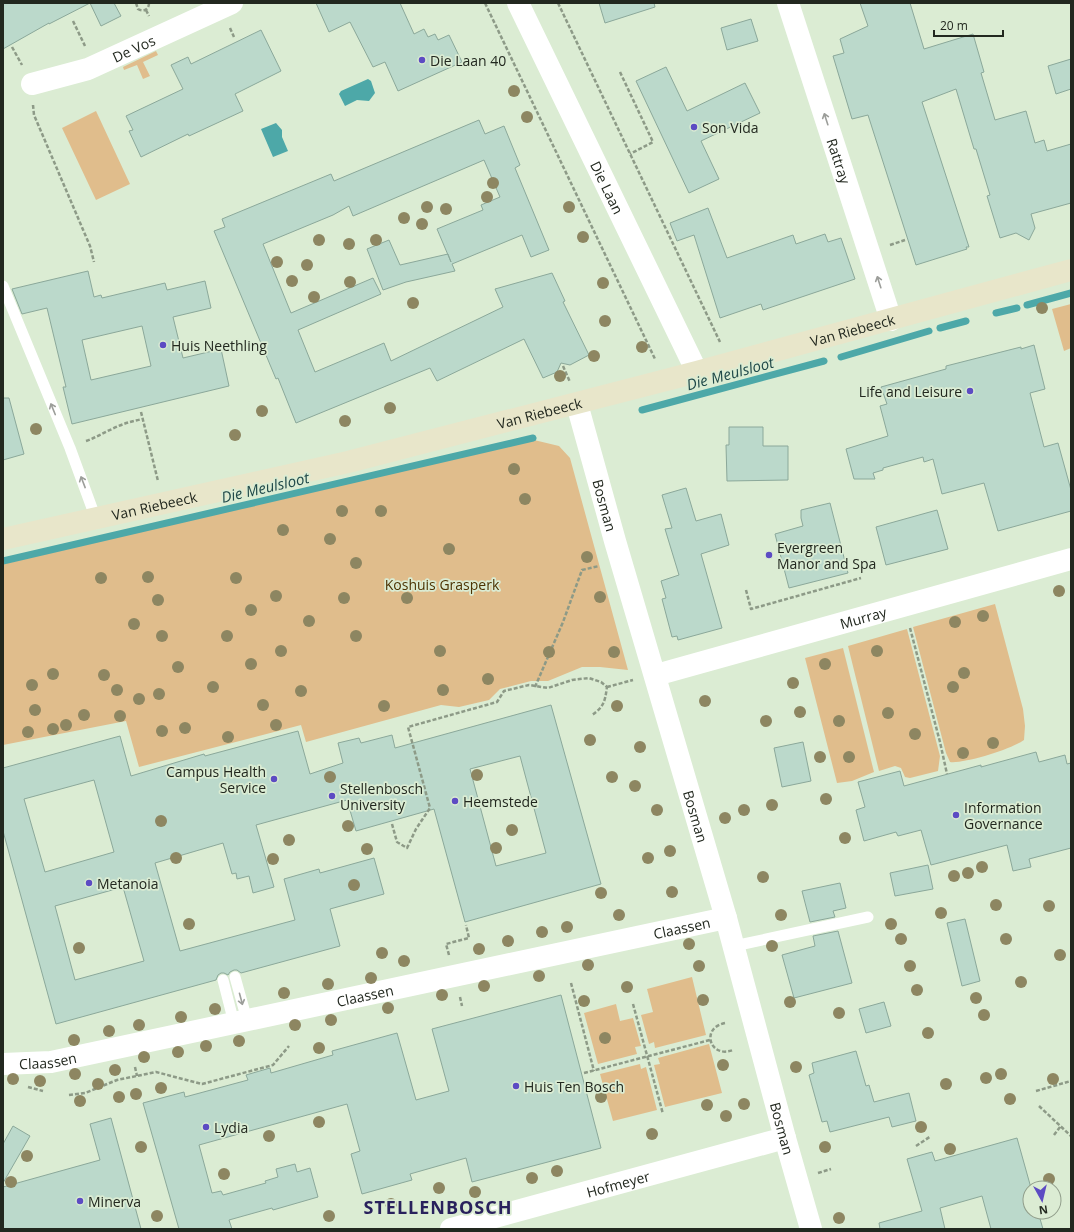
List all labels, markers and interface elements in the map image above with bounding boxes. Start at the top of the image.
scale bar [934,12,1003,38]
text: 20 m [940,17,968,34]
street label: De Vos [109,30,158,66]
place label: Die Laan 40 [430,51,506,70]
marker: Die Laan 40 [417,55,427,65]
one-way arrow [822,113,829,126]
place label: Son Vida [702,118,759,137]
marker: Son Vida [689,122,699,132]
street label: Rattray [823,136,856,187]
street label: Die Laan [587,158,628,217]
one-way arrow [875,277,883,289]
street label: Van Riebeeck [808,309,897,350]
place label: Huis Neethling [171,336,267,355]
marker: Huis Neethling [158,340,168,350]
water label: Die Meulsloot [684,351,777,394]
place label: Life and Leisure [859,382,962,401]
marker: Life and Leisure [965,386,975,396]
street label: Van Riebeeck [495,392,584,433]
one-way arrow [49,403,56,415]
water label: Die Meulsloot [219,467,312,507]
one-way arrow [78,476,86,488]
street label: Bosman [589,477,621,533]
street label: Van Riebeeck [110,486,199,524]
place label: Evergreen Manor and Spa [777,538,876,573]
marker: Evergreen Manor and Spa [764,550,774,560]
park label: Koshuis Grasperk [385,575,500,594]
street label: Murray [838,601,889,633]
place label: Campus Health Service [166,762,266,797]
marker: Campus Health Service [269,774,279,784]
place label: Stellenbosch University [340,779,423,814]
street label: Bosman [679,788,713,844]
marker: Stellenbosch University [327,791,337,801]
place label: Heemstede [463,792,538,811]
marker: Heemstede [450,796,460,806]
place label: Information Governance [964,798,1043,833]
marker: Information Governance [951,810,961,820]
place label: Metanoia [97,874,159,893]
marker: Metanoia [84,878,94,888]
street label: Claassen [652,912,712,943]
street label: Claassen [335,980,395,1010]
one-way arrow [238,992,245,1005]
street label: Claassen [19,1047,78,1073]
place label: Huis Ten Bosch [524,1077,624,1096]
marker: Huis Ten Bosch [511,1081,521,1091]
street label: Bosman [766,1100,799,1157]
place label: Lydia [214,1118,248,1137]
marker: Lydia [201,1122,211,1132]
street label: Hofmeyer [584,1166,652,1201]
north arrow [1022,1180,1062,1220]
place label: Minerva [88,1192,141,1211]
district label: STELLENBOSCH [363,1195,513,1219]
marker: Minerva [75,1196,85,1206]
text: N [1038,1202,1049,1218]

